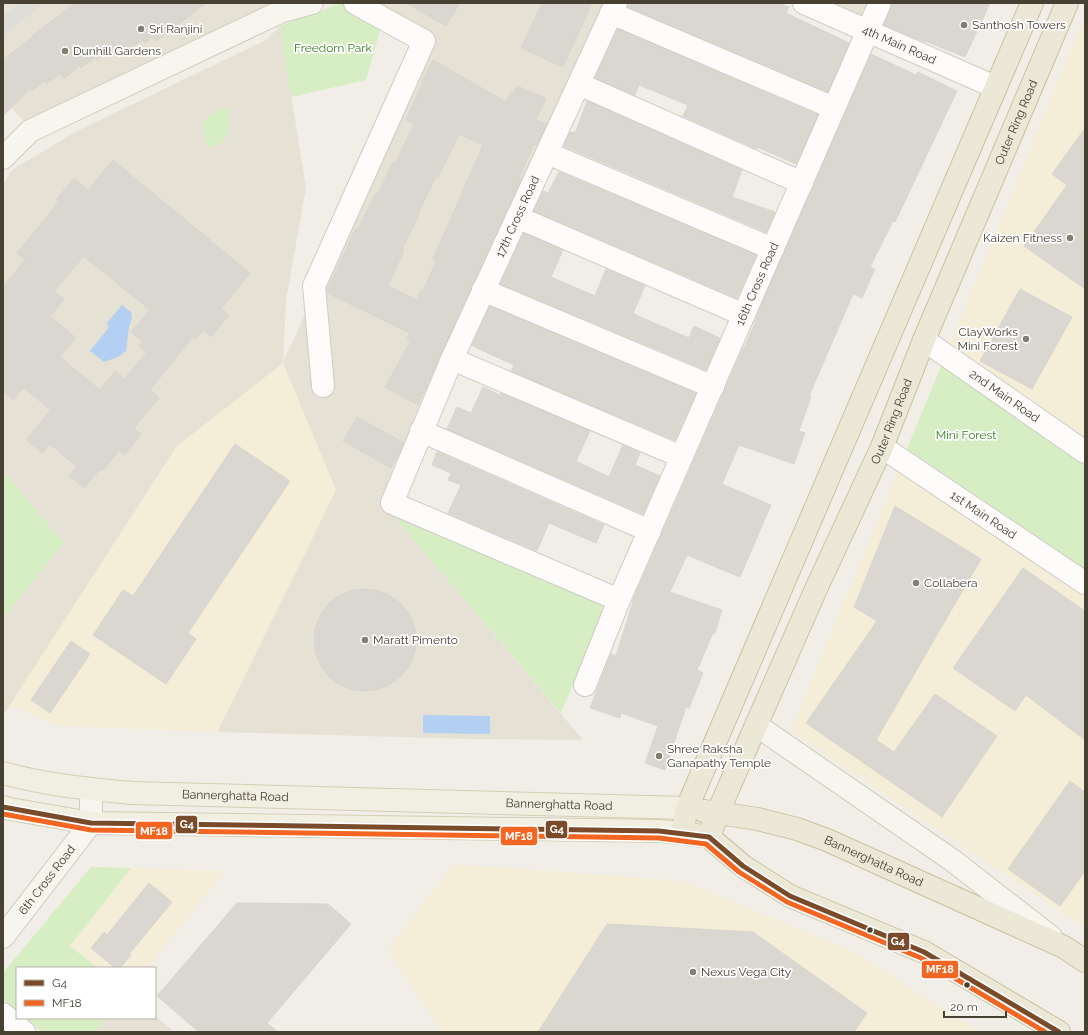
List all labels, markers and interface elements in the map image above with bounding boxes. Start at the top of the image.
place label: Santhosh Towers [972,18,1066,32]
marker: Santhosh Towers [959,20,969,30]
place label: Sri Ranjini [149,22,202,36]
street label: 4th Main Road [860,23,938,67]
marker: Sri Ranjini [136,24,146,34]
park label: Freedom Park [294,41,373,55]
place label: Dunhill Gardens [73,44,161,58]
marker: Dunhill Gardens [60,46,70,56]
street label: Outer Ring Road [992,78,1040,167]
street label: 17th Cross Road [493,174,542,260]
place label: Kaizen Fitness [983,231,1062,245]
marker: Kaizen Fitness [1065,233,1075,243]
street label: 16th Cross Road [733,240,782,328]
place label: ClayWorks Mini Forest [957,325,1018,353]
marker: ClayWorks Mini Forest [1021,334,1031,344]
street label: 2nd Main Road [967,367,1042,425]
street label: Outer Ring Road [868,377,915,466]
park label: Mini Forest [936,428,996,442]
street label: 1st Main Road [948,488,1019,542]
place label: Collabera [924,576,978,590]
marker: Collabera [911,578,921,588]
place label: Maratt Pimento [373,633,458,647]
marker: Maratt Pimento [360,635,370,645]
place label: Shree Raksha Ganapathy Temple [667,742,771,770]
marker: Shree Raksha Ganapathy Temple [654,751,664,761]
street label: Bannerghatta Road [182,787,289,804]
street label: Bannerghatta Road [505,796,613,813]
line badge: G4 [175,815,198,834]
text: G4 [180,818,194,831]
line badge: G4 [545,820,568,839]
line badge: MF18 [135,821,173,840]
text: G4 [550,823,564,836]
text: MF18 [140,825,168,838]
line badge: MF18 [500,826,538,846]
text: MF18 [505,830,533,843]
street label: Bannerghatta Road [822,833,925,889]
street label: 6th Cross Road [16,842,78,918]
unlabelled marker [865,925,875,935]
line badge: G4 [887,932,910,951]
text: G4 [891,935,905,948]
line badge: MF18 [921,960,959,979]
text: MF18 [926,963,954,976]
place label: Nexus Vega City [701,965,792,979]
legend [16,967,156,1019]
marker: Nexus Vega City [688,967,698,977]
text: G4 [52,976,68,990]
unlabelled marker [962,980,972,990]
scale bar [944,993,1006,1019]
text: MF18 [52,996,82,1010]
text: 20 m [950,1000,978,1014]

